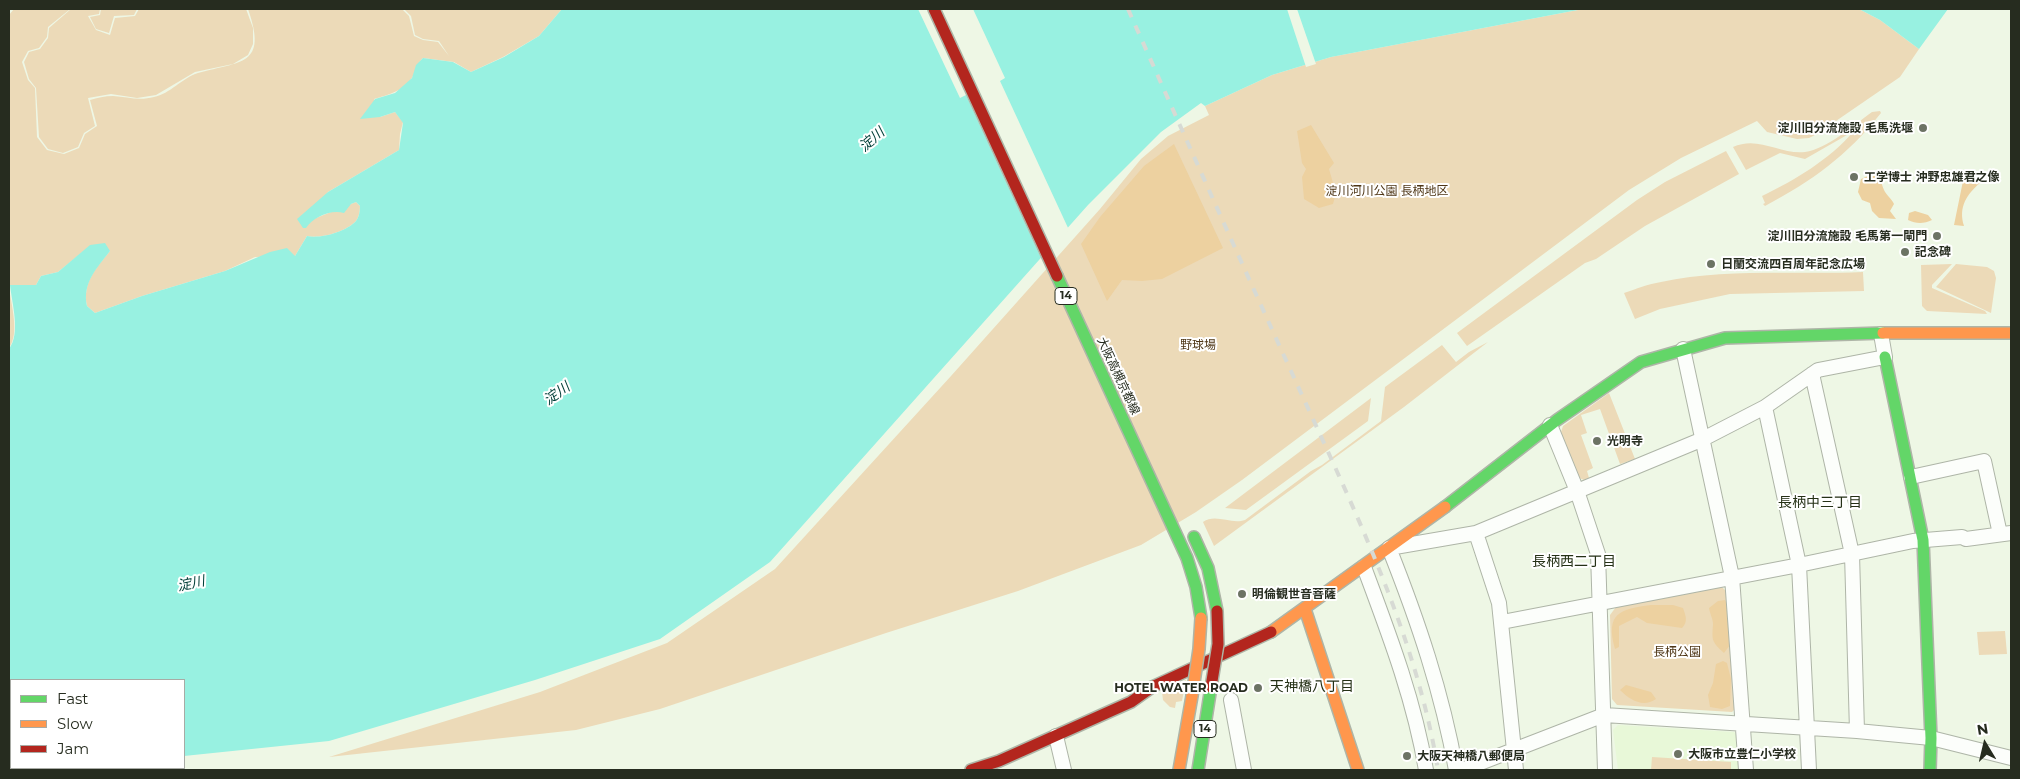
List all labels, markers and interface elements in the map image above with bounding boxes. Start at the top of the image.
place label: 淀川旧分流施設 毛馬洗堰 [1778,121,1913,135]
marker: 淀川旧分流施設 毛馬洗堰 [1917,122,1929,134]
water label: 淀川 [856,124,888,156]
place label: 工学博士 沖野忠雄君之像 [1864,170,1999,184]
marker: 工学博士 沖野忠雄君之像 [1848,171,1860,183]
park label: 淀川河川公園 長柄地区 [1325,184,1449,198]
place label: 淀川旧分流施設 毛馬第一閘門 [1768,229,1927,243]
marker: 淀川旧分流施設 毛馬第一閘門 [1931,230,1943,242]
place label: 記念碑 [1915,245,1951,259]
marker: 記念碑 [1899,246,1911,258]
place label: 日蘭交流四百周年記念広場 [1721,257,1865,271]
marker: 日蘭交流四百周年記念広場 [1705,258,1717,270]
road number: 14 [1055,288,1077,304]
street label: 大阪高槻京都線 [1094,335,1142,417]
park label: 野球場 [1180,338,1216,352]
water label: 淀川 [541,379,573,409]
place label: 光明寺 [1607,434,1643,448]
marker: 光明寺 [1591,435,1603,447]
district label: 長柄中三丁目 [1778,495,1862,511]
district label: 長柄西二丁目 [1532,554,1616,570]
water label: 淀川 [176,573,206,595]
place label: 明倫観世音菩薩 [1252,587,1336,601]
marker: 明倫観世音菩薩 [1236,588,1248,600]
park label: 長柄公園 [1653,645,1701,659]
legend [10,679,185,769]
district label: 天神橋八丁目 [1270,679,1354,695]
place label: HOTEL WATER ROAD [1114,681,1248,695]
marker: HOTEL WATER ROAD [1252,682,1264,694]
text: Fast [57,689,88,708]
text: Slow [57,714,93,733]
north arrow [1960,719,2010,769]
text: N [1976,719,1990,739]
road number: 14 [1194,721,1216,738]
text: Jam [57,739,89,758]
place label: 大阪市立豊仁小学校 [1688,747,1796,761]
marker: 大阪市立豊仁小学校 [1672,748,1684,760]
place label: 大阪天神橋八郵便局 [1417,749,1525,763]
marker: 大阪天神橋八郵便局 [1401,750,1413,762]

